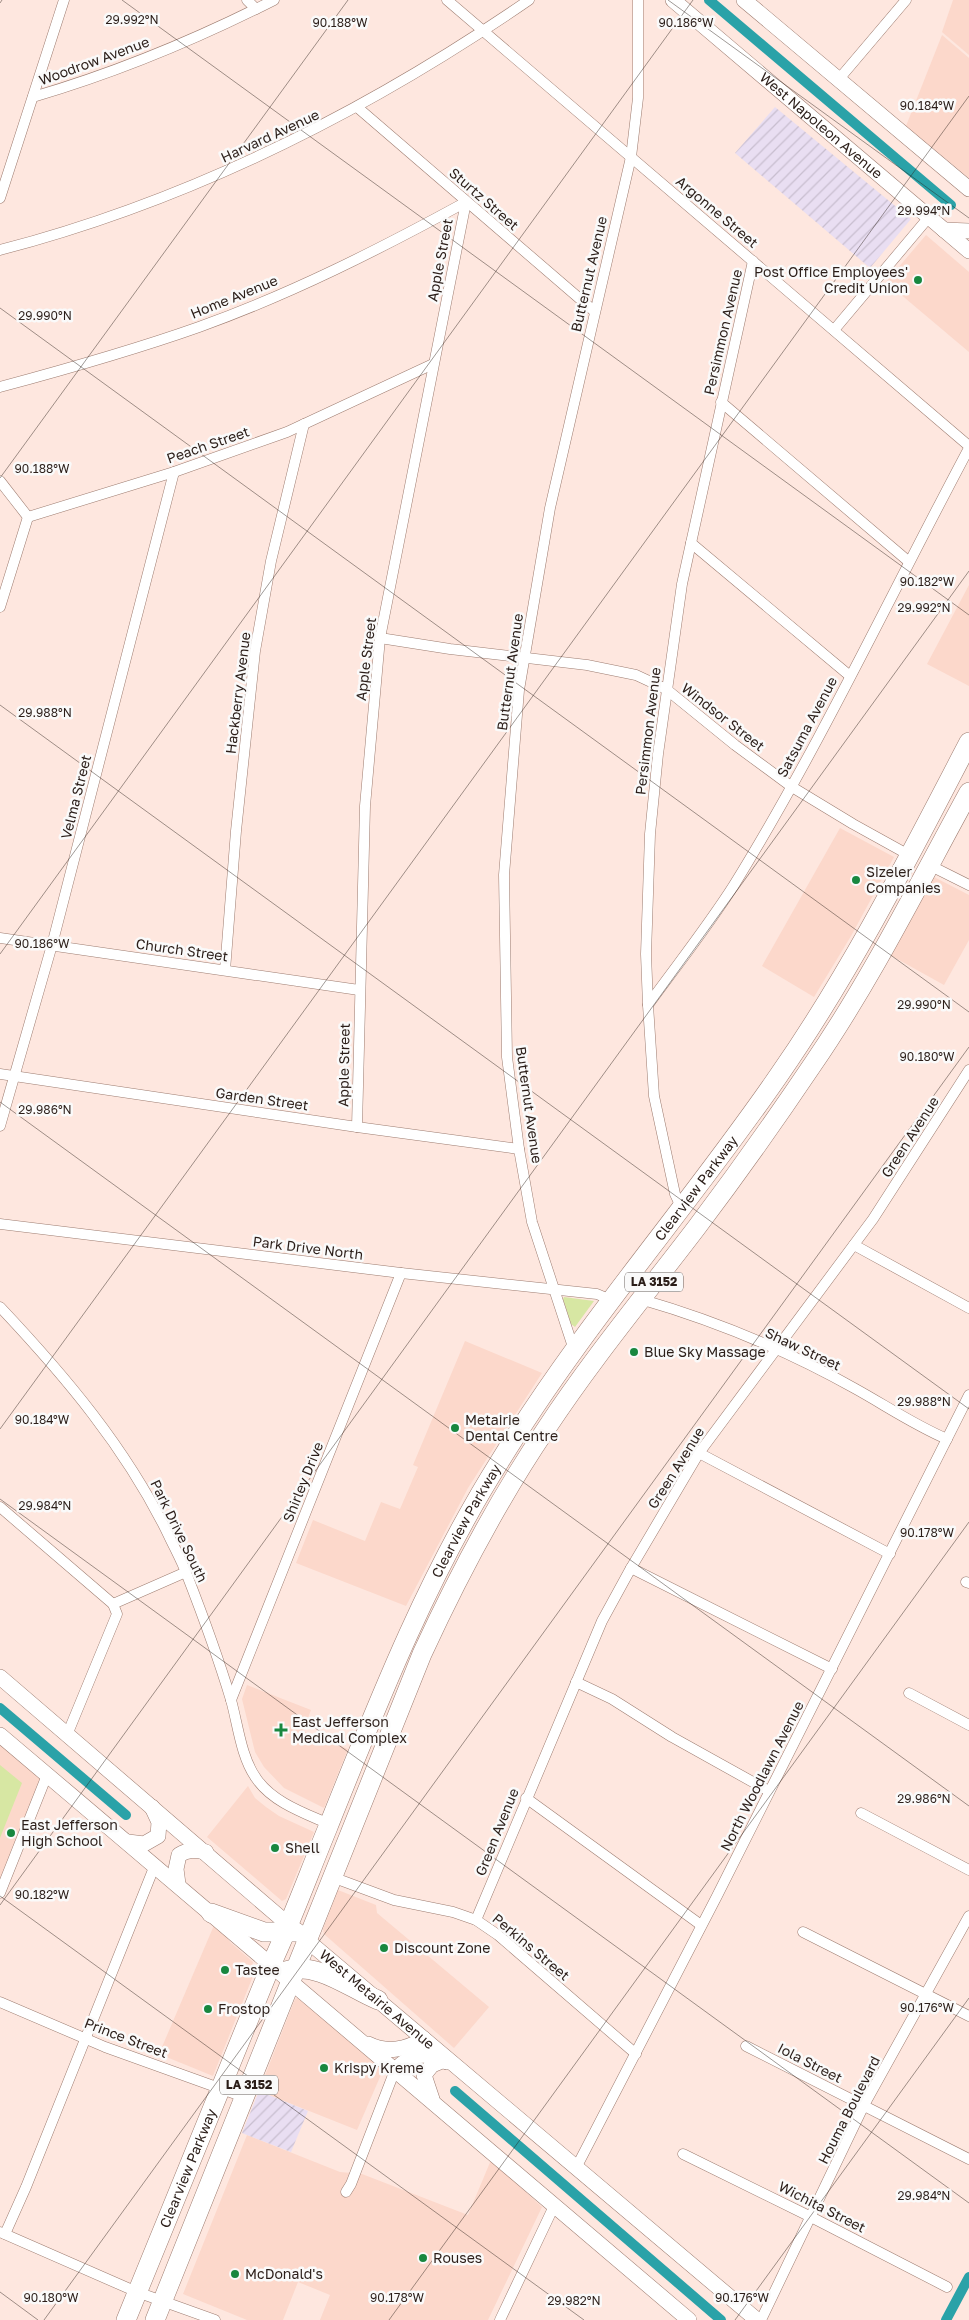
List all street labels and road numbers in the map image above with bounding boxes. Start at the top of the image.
street label: Woodrow Avenue [36,33,151,88]
street label: West Napoleon Avenue [756,68,886,182]
street label: Harvard Avenue [218,105,322,166]
street label: Sturtz Street [446,164,523,233]
street label: Argonne Street [673,172,762,251]
street label: Butternut Avenue [567,214,610,333]
street label: Apple Street [423,217,456,303]
street label: Persimmon Avenue [700,267,745,396]
street label: Home Avenue [188,271,280,322]
street label: Peach Street [164,422,251,467]
street label: Butternut Avenue [493,612,526,732]
street label: Apple Street [352,616,379,702]
street label: Hackberry Avenue [222,631,253,755]
street label: Persimmon Avenue [631,666,664,796]
street label: Satsuma Avenue [773,674,840,780]
street label: Windsor Street [678,679,768,754]
street label: Velma Street [57,753,94,841]
street label: Church Street [135,935,229,964]
street label: Apple Street [334,1023,353,1107]
street label: Butternut Avenue [513,1045,546,1165]
street label: Garden Street [215,1084,309,1113]
street label: Green Avenue [877,1093,942,1180]
street label: Clearview Parkway [651,1132,741,1244]
street label: Park Drive North [252,1232,364,1263]
road number: LA 3152 [625,1272,683,1291]
street label: Shaw Street [763,1324,844,1373]
street label: Green Avenue [644,1424,707,1512]
street label: Shirley Drive [279,1439,326,1524]
street label: Clearview Parkway [428,1460,504,1580]
street label: Park Drive South [147,1477,212,1585]
street label: North Woodlawn Avenue [716,1698,807,1854]
street label: Green Avenue [471,1786,522,1878]
street label: Perkins Street [489,1909,573,1984]
street label: West Metairie Avenue [316,1946,438,2052]
street label: Prince Street [82,2014,170,2061]
street label: Iola Street [775,2039,845,2086]
street label: Houma Boulevard [814,2053,883,2167]
road number: LA 3152 [220,2076,278,2094]
street label: Clearview Parkway [156,2106,220,2230]
street label: Wichita Street [776,2177,869,2236]

